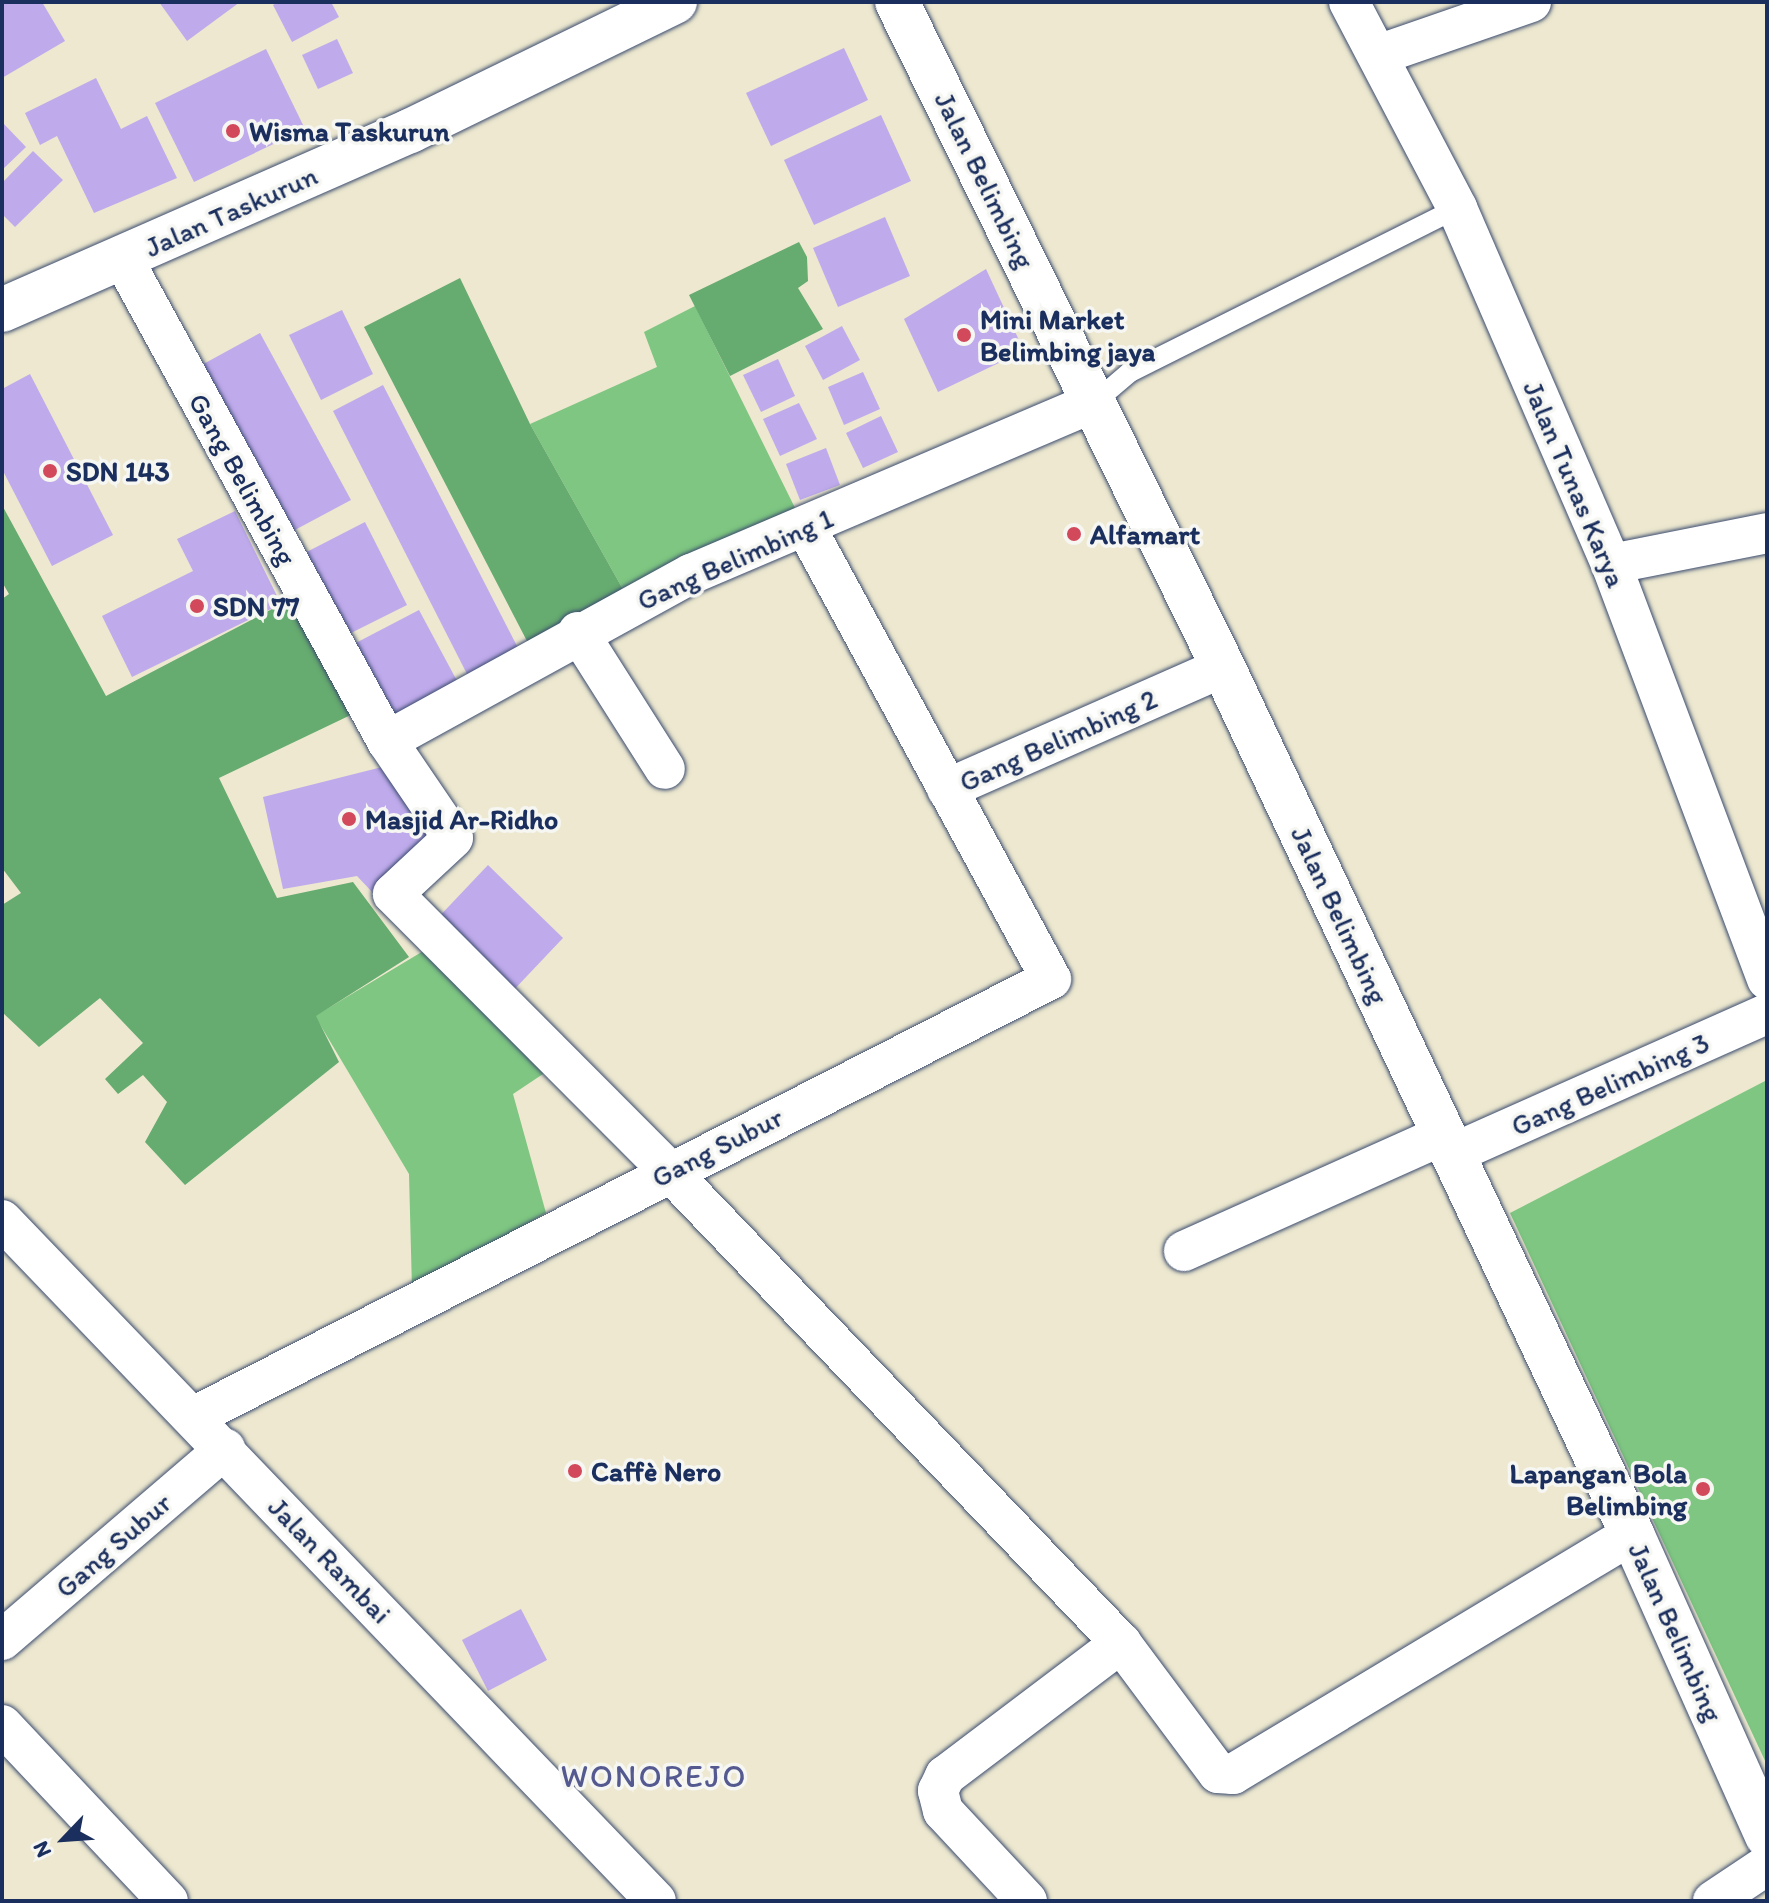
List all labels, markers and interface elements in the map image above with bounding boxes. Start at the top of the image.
street label: Jalan Belimbing [928,87,1042,273]
place label: Wisma Taskurun [249,114,447,148]
marker: Wisma Taskurun [224,122,242,140]
street label: Jalan Taskurun [141,159,321,263]
place label: Mini Market Belimbing jaya [980,302,1156,368]
marker: Mini Market Belimbing jaya [955,326,973,344]
street label: Jalan Tunas Karya [1517,377,1633,591]
street label: Gang Belimbing [182,387,304,571]
place label: SDN 143 [66,454,170,488]
marker: SDN 143 [41,462,59,480]
street label: Gang Belimbing 1 [632,501,838,617]
place label: Alfamart [1090,517,1200,551]
marker: Alfamart [1065,525,1083,543]
place label: SDN 77 [213,589,299,623]
marker: SDN 77 [188,597,206,615]
street label: Gang Belimbing 2 [954,682,1162,798]
place label: Masjid Ar-Ridho [365,802,558,836]
marker: Masjid Ar-Ridho [340,810,358,828]
street label: Jalan Belimbing [1284,821,1396,1009]
street label: Gang Belimbing 3 [1506,1025,1714,1143]
street label: Gang Subur [646,1100,788,1194]
place label: Caffè Nero [591,1454,721,1488]
place label: Lapangan Bola Belimbing [1510,1456,1687,1522]
marker: Caffè Nero [566,1462,584,1480]
marker: Lapangan Bola Belimbing [1694,1480,1712,1498]
street label: Gang Subur [48,1486,178,1604]
street label: Jalan Rambai [262,1490,398,1630]
street label: Jalan Belimbing [1622,1538,1730,1726]
district label: WONOREJO [560,1757,748,1795]
north arrow [24,1799,104,1879]
text: N [26,1837,57,1862]

